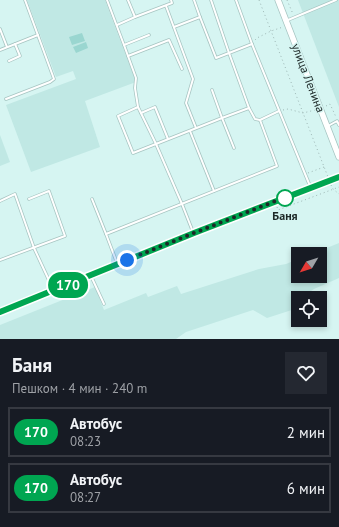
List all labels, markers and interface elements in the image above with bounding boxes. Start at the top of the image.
street label: улица Ленина [288,41,329,114]
marker: Баня [276,189,294,207]
place label: Баня [272,208,298,223]
north arrow [291,247,327,283]
map controls [291,247,327,327]
your location [117,250,137,270]
line badge: 170 [45,272,91,298]
text: 170 [56,276,80,294]
button: locate [291,291,327,327]
button: heart [285,352,327,394]
text: Баня [12,353,52,377]
text: Пешком · 4 мин · 240 m [12,380,147,397]
text: Автобус [70,414,122,433]
text: 170 [24,423,48,441]
text: 2 мин [287,423,325,442]
text: 08:23 [70,433,101,450]
text: Автобус [70,470,122,489]
text: 170 [24,479,48,497]
text: 6 мин [287,479,325,498]
text: 08:27 [70,489,101,506]

